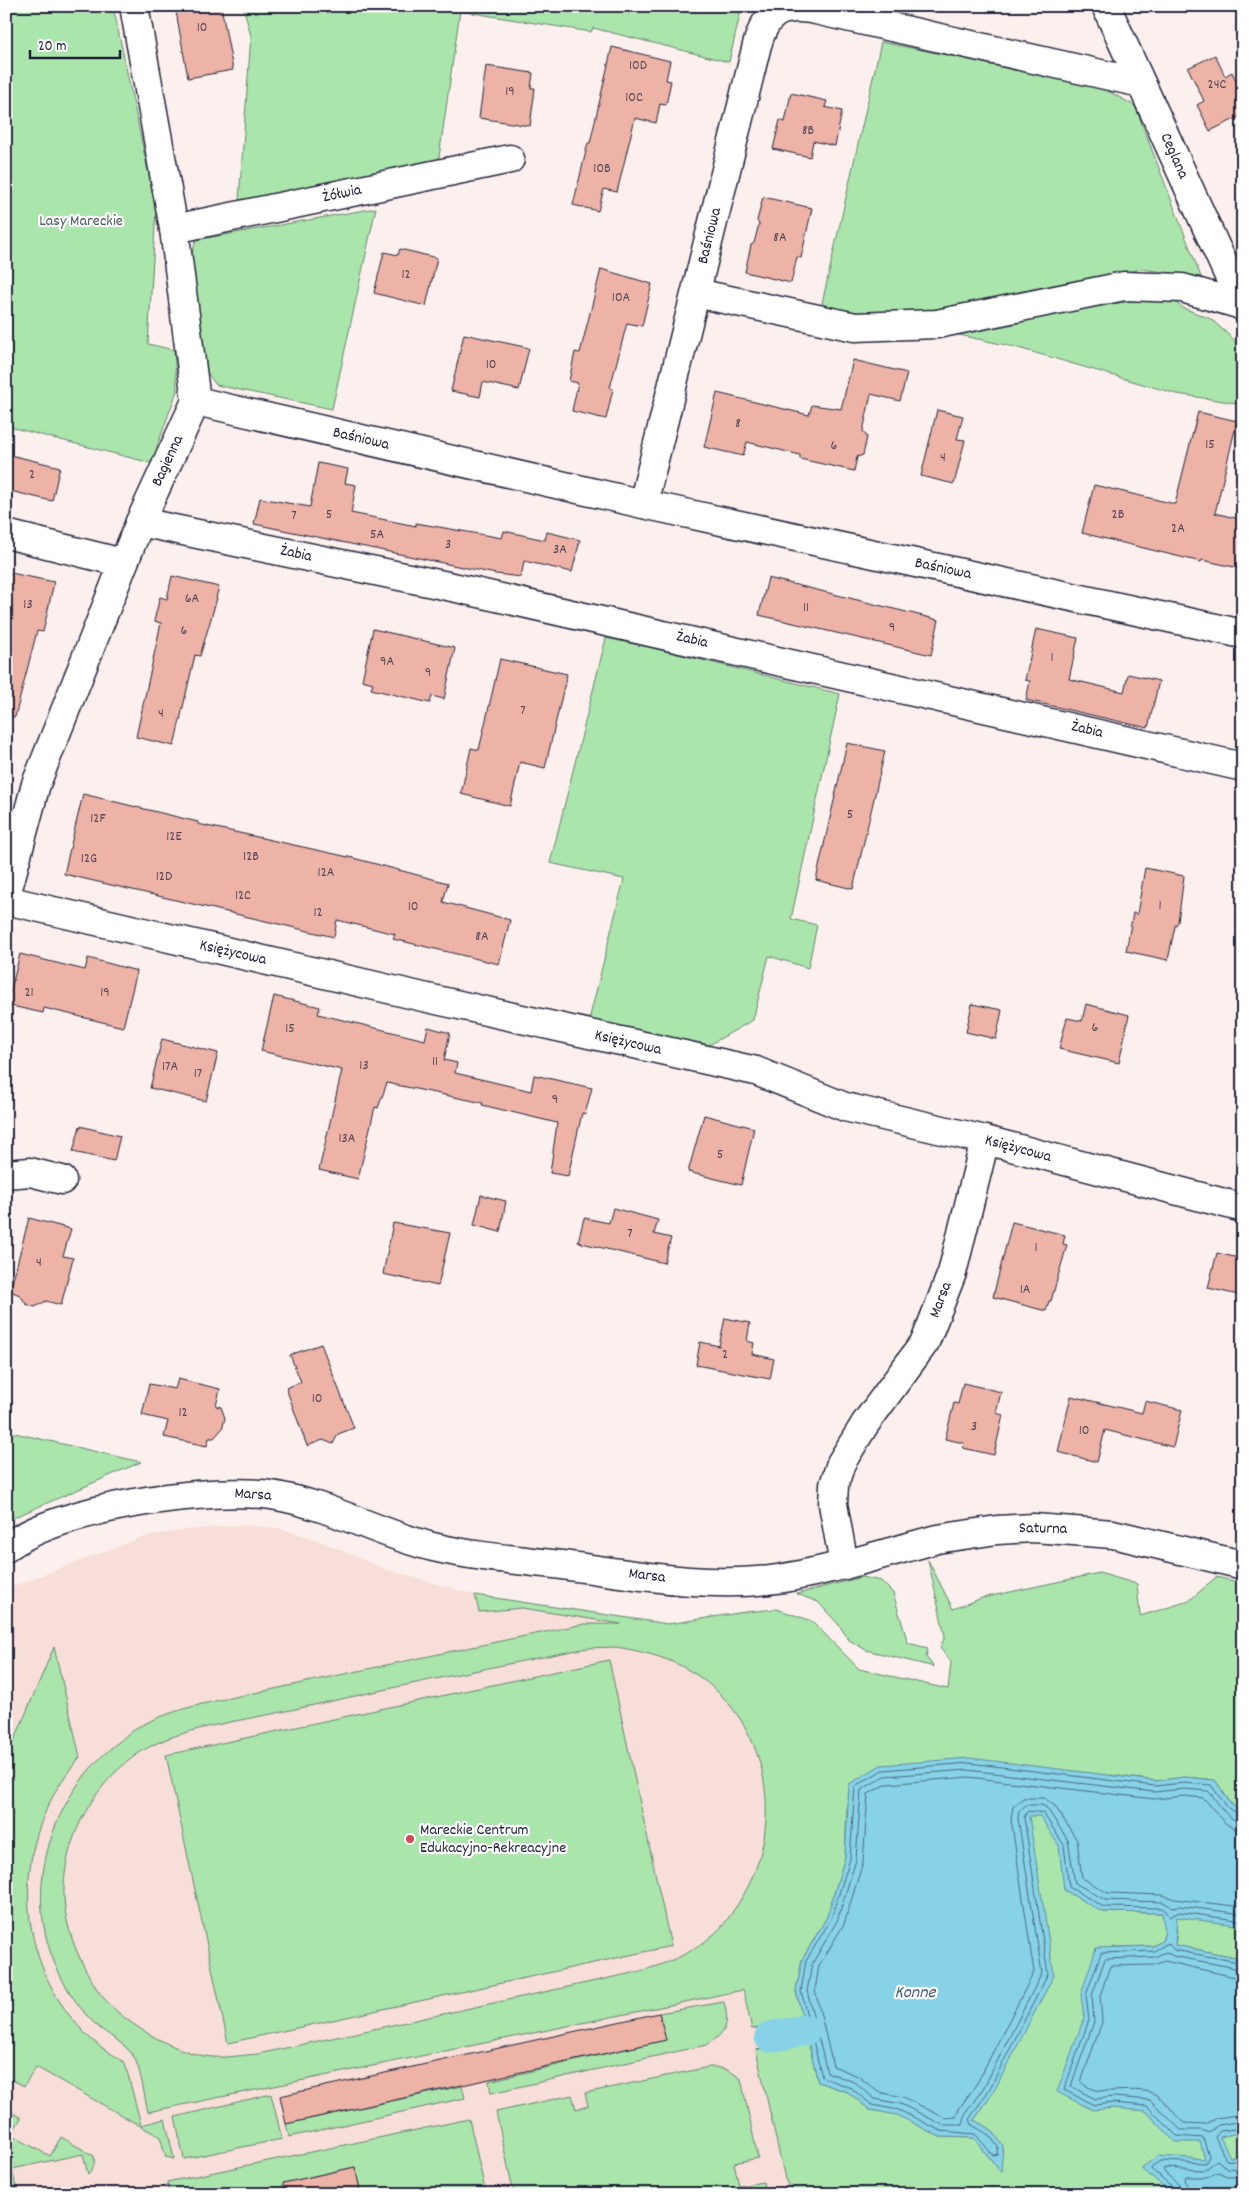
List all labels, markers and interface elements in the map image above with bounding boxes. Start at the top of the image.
house number: 10 [197,18,207,38]
scale bar [30,28,120,60]
text: 20 m [38,36,66,58]
house number: 10D [629,56,647,76]
house number: 24C [1208,75,1226,95]
house number: 19 [505,82,515,102]
house number: 10C [625,88,643,108]
house number: 8B [802,121,814,141]
street label: Ceglana [1154,129,1194,183]
house number: 10B [593,159,611,179]
street label: Żółwia [320,179,364,209]
street label: Baśniowa [692,205,728,267]
park label: Lasy Mareckie [39,210,123,233]
house number: 8A [773,228,787,248]
house number: 12 [401,265,411,285]
house number: 10A [612,288,631,308]
house number: 10 [486,355,496,375]
house number: 8 [735,414,741,434]
street label: Baśniowa [331,421,392,457]
street label: Bagienna [146,431,190,490]
house number: 15 [1205,435,1215,455]
house number: 6 [831,436,838,456]
house number: 4 [940,448,946,468]
house number: 2 [29,465,35,485]
house number: 5 [326,505,332,525]
house number: 2B [1112,505,1125,525]
house number: 7 [291,506,297,526]
house number: 2A [1171,519,1185,539]
house number: 5A [370,525,384,545]
house number: 3 [445,535,451,555]
street label: Żabia [278,539,315,569]
house number: 3A [553,540,567,560]
street label: Baśniowa [913,552,974,586]
house number: 6A [185,589,200,609]
house number: 13 [23,595,33,615]
house number: 11 [803,598,809,618]
house number: 9 [889,618,895,638]
house number: 6 [181,621,188,641]
street label: Żabia [674,625,711,655]
house number: 1 [1050,648,1054,668]
house number: 9A [380,652,394,672]
house number: 9 [425,663,431,683]
house number: 7 [520,701,526,721]
house number: 4 [158,704,164,724]
street label: Żabia [1069,715,1106,745]
house number: 5 [847,805,853,825]
house number: 12F [90,809,106,829]
house number: 12E [166,827,182,847]
house number: 12B [243,847,259,867]
house number: 12G [81,849,97,869]
house number: 12A [318,863,335,883]
house number: 12D [156,867,172,887]
house number: 12C [235,886,251,906]
house number: 1 [1158,896,1162,916]
house number: 10 [408,897,418,917]
house number: 12 [313,903,323,923]
house number: 8A [475,927,489,947]
street label: Księżycowa [197,934,269,972]
house number: 21 [24,983,34,1003]
house number: 19 [100,983,110,1003]
house number: 6 [1092,1018,1099,1038]
house number: 15 [285,1019,295,1039]
street label: Księżycowa [592,1024,664,1062]
house number: 11 [432,1052,438,1072]
house number: 13 [359,1056,369,1076]
house number: 17A [162,1057,178,1077]
house number: 17 [194,1064,202,1084]
house number: 9 [552,1090,558,1110]
house number: 13A [339,1129,356,1149]
street label: Księżycowa [982,1129,1054,1169]
house number: 5 [717,1145,723,1165]
house number: 7 [627,1224,633,1244]
house number: 1 [1034,1238,1038,1258]
house number: 4 [36,1253,42,1273]
street label: Marsa [924,1278,959,1321]
house number: 1A [1020,1280,1031,1300]
house number: 2 [722,1345,728,1365]
house number: 10 [312,1389,322,1409]
house number: 12 [178,1403,188,1423]
house number: 3 [971,1417,977,1437]
house number: 10 [1079,1421,1089,1441]
street label: Marsa [234,1482,273,1508]
street label: Saturna [1019,1517,1068,1541]
street label: Marsa [627,1562,667,1590]
place label: Mareckie Centrum Edukacyjno-Rekreacyjne [420,1819,566,1860]
marker: Mareckie Centrum Edukacyjno-Rekreacyjne [404,1833,416,1845]
water label: Konne [895,1981,937,2006]

